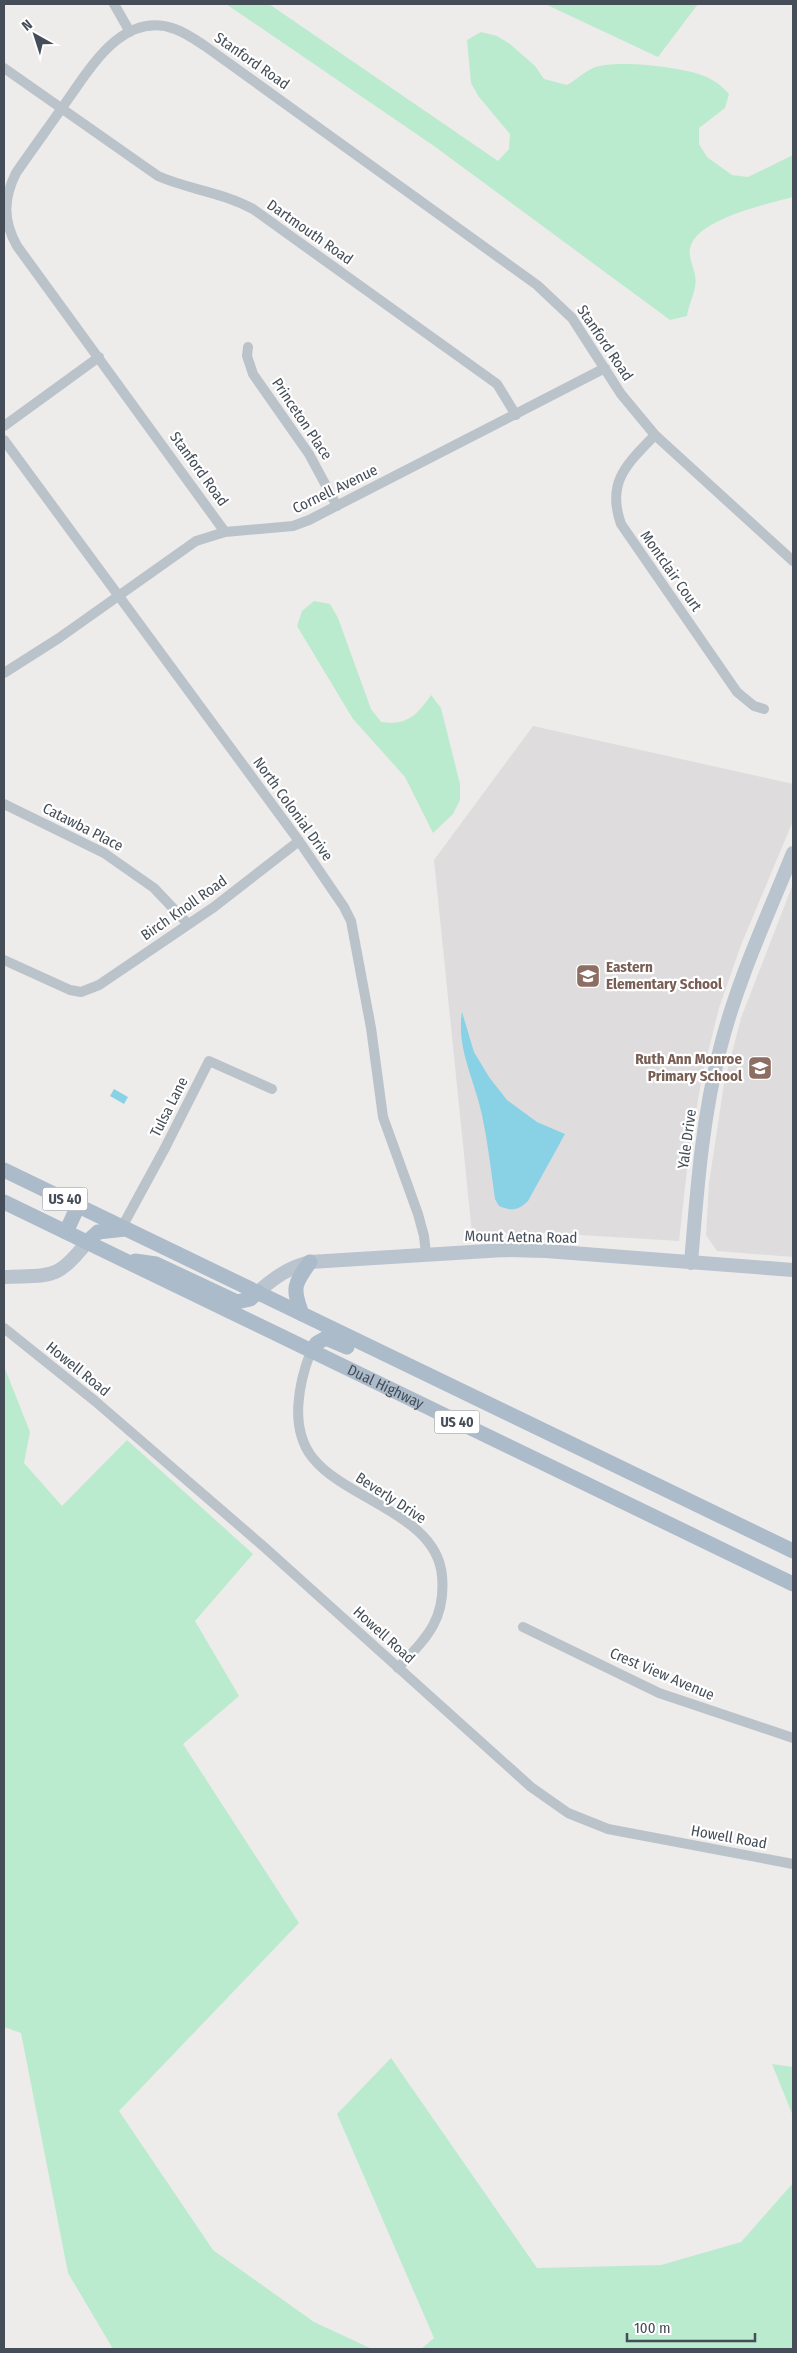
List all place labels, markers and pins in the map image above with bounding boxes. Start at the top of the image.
place label: Eastern Elementary School [606,958,723,993]
school or university icon: Eastern Elementary School [575,963,601,989]
place label: Ruth Ann Monroe Primary School [635,1050,743,1085]
school or university icon: Ruth Ann Monroe Primary School [747,1055,773,1081]

